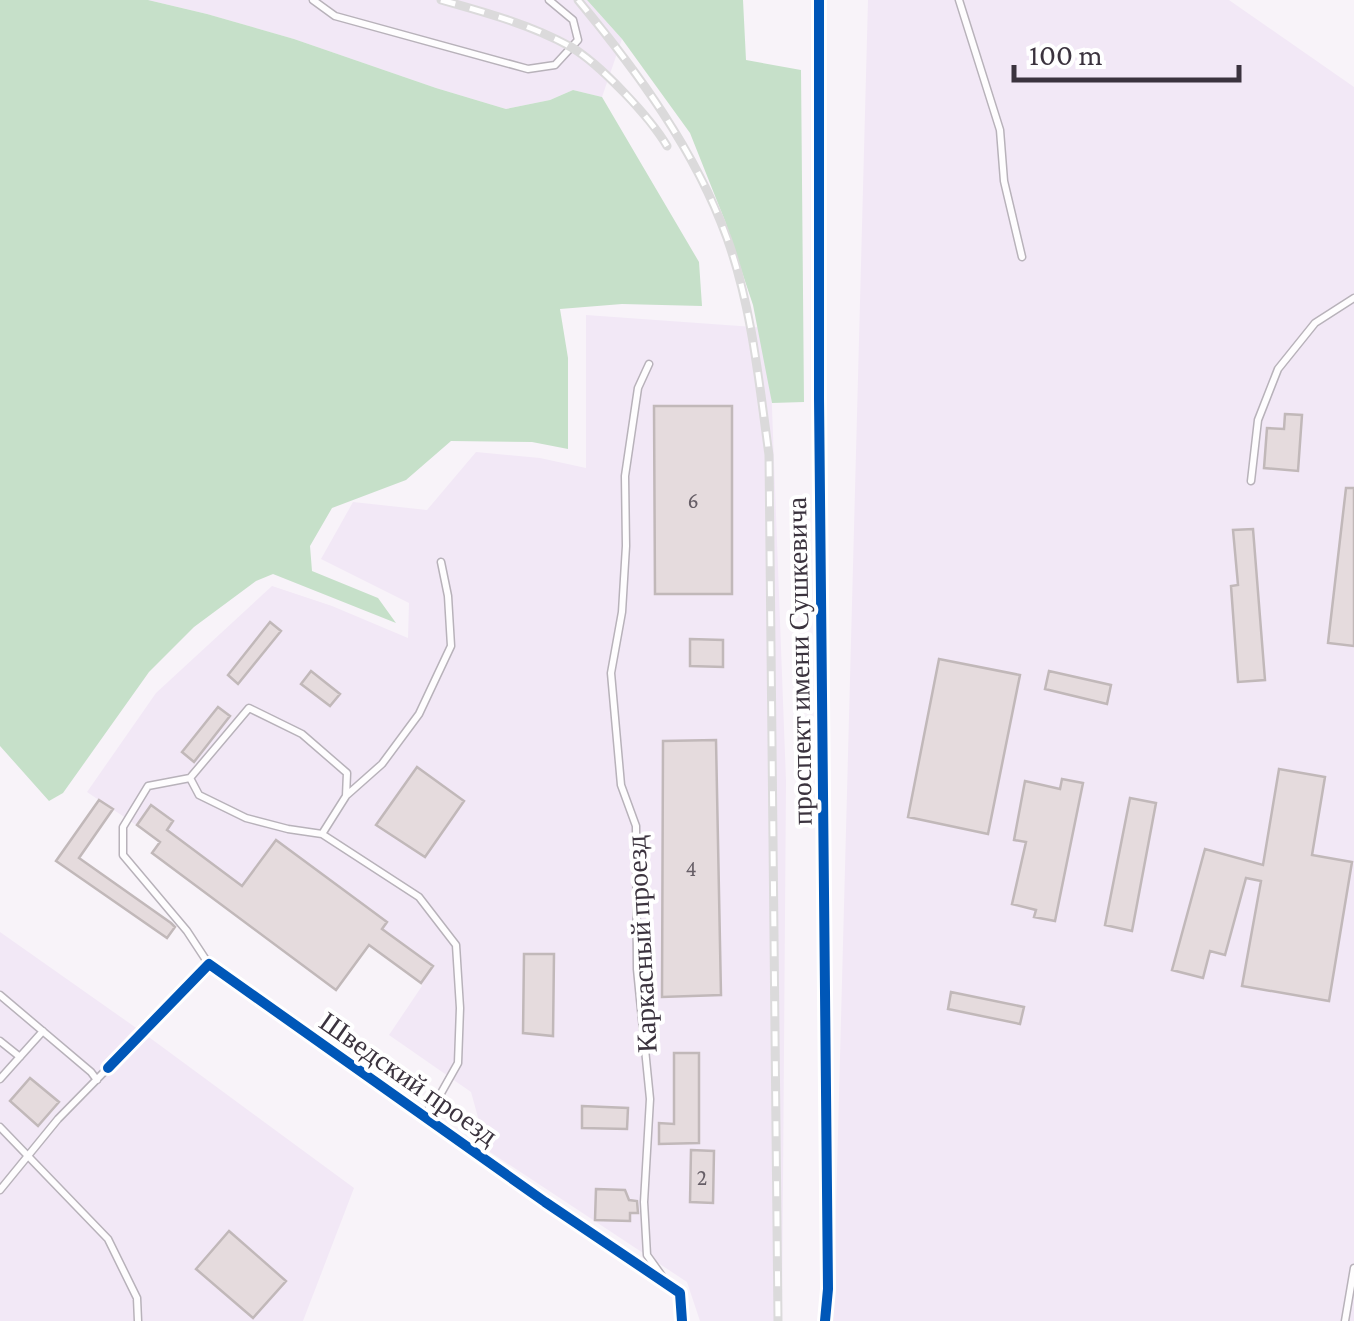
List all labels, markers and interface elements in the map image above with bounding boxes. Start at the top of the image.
scale bar [1014,20,1239,82]
text: 100 m [1029,38,1103,71]
house number: 6 [687,488,699,513]
street label: проспект имени Сушкевича [781,496,818,825]
street label: Каркасный проезд [620,834,663,1053]
house number: 4 [685,856,697,881]
street label: Шведский проезд [314,1006,504,1151]
house number: 2 [697,1165,707,1190]

